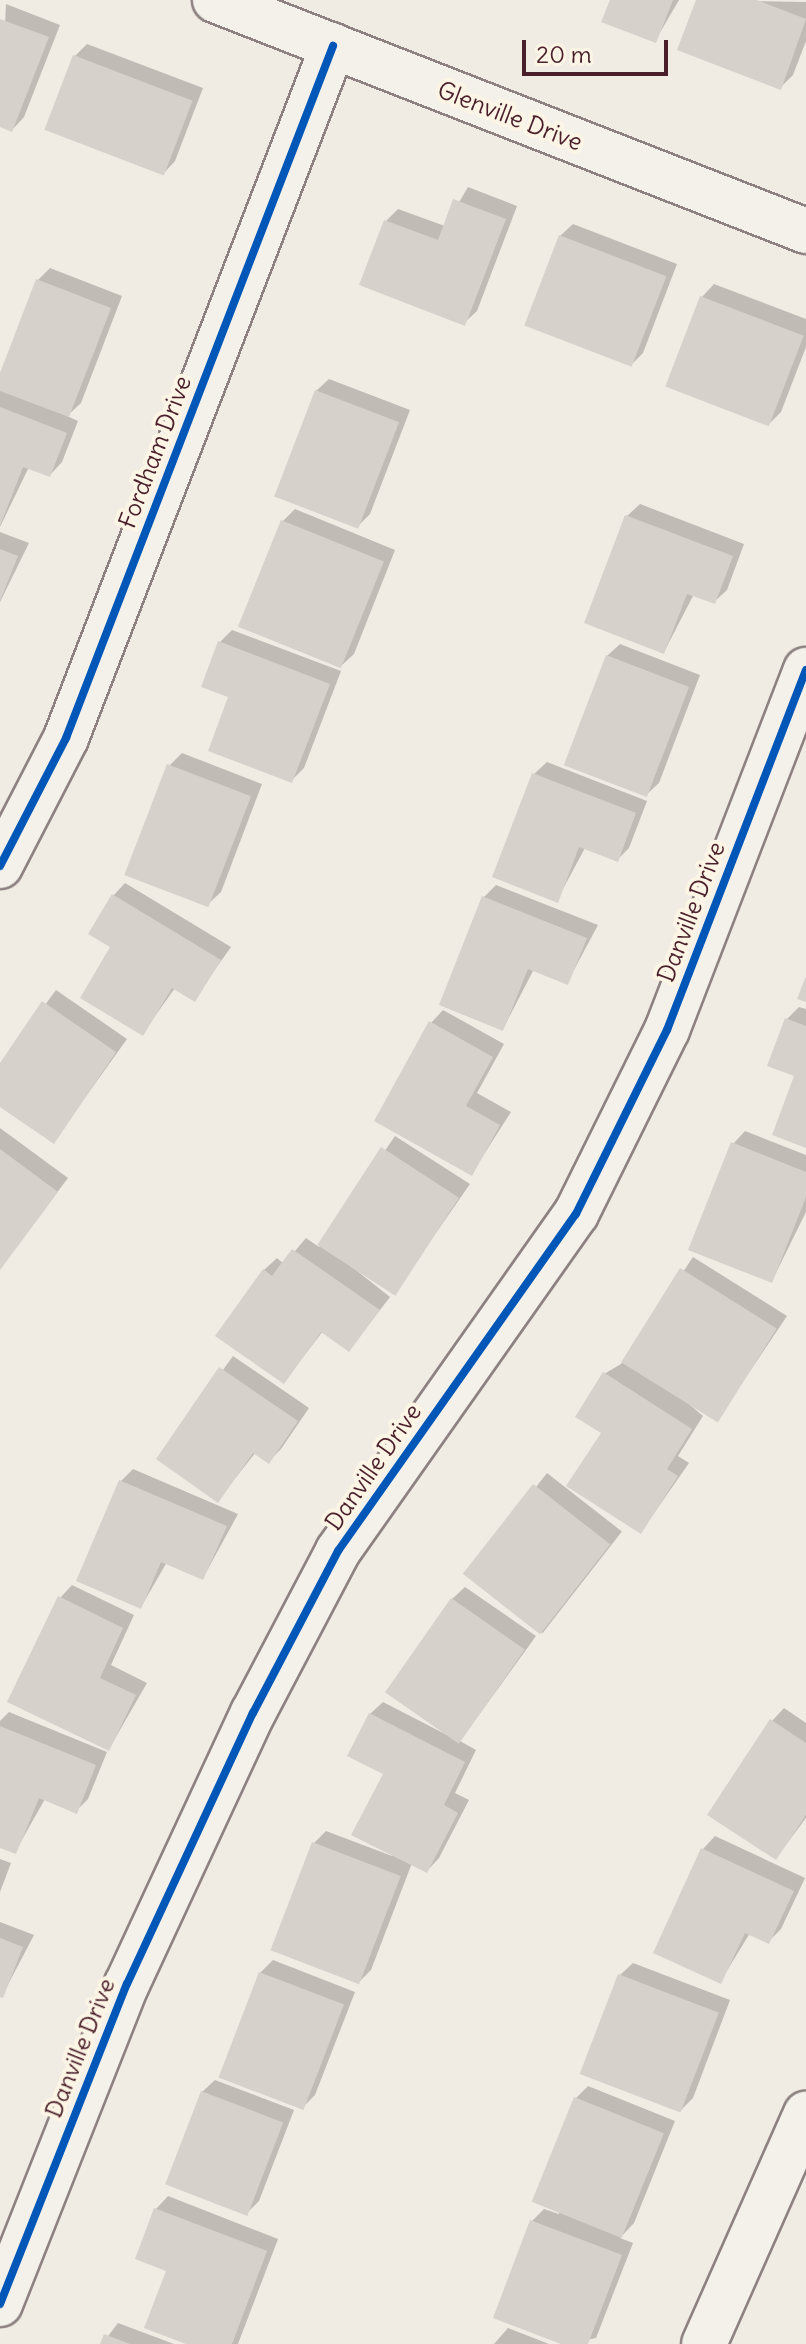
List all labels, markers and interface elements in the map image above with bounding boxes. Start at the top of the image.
scale bar [526,24,672,74]
text: 20 m [536,39,592,69]
street label: Glenville Drive [434,75,586,157]
street label: Fordham Drive [113,372,197,532]
street label: Danville Drive [651,838,731,986]
street label: Danville Drive [319,1398,427,1536]
street label: Danville Drive [39,1974,121,2122]

